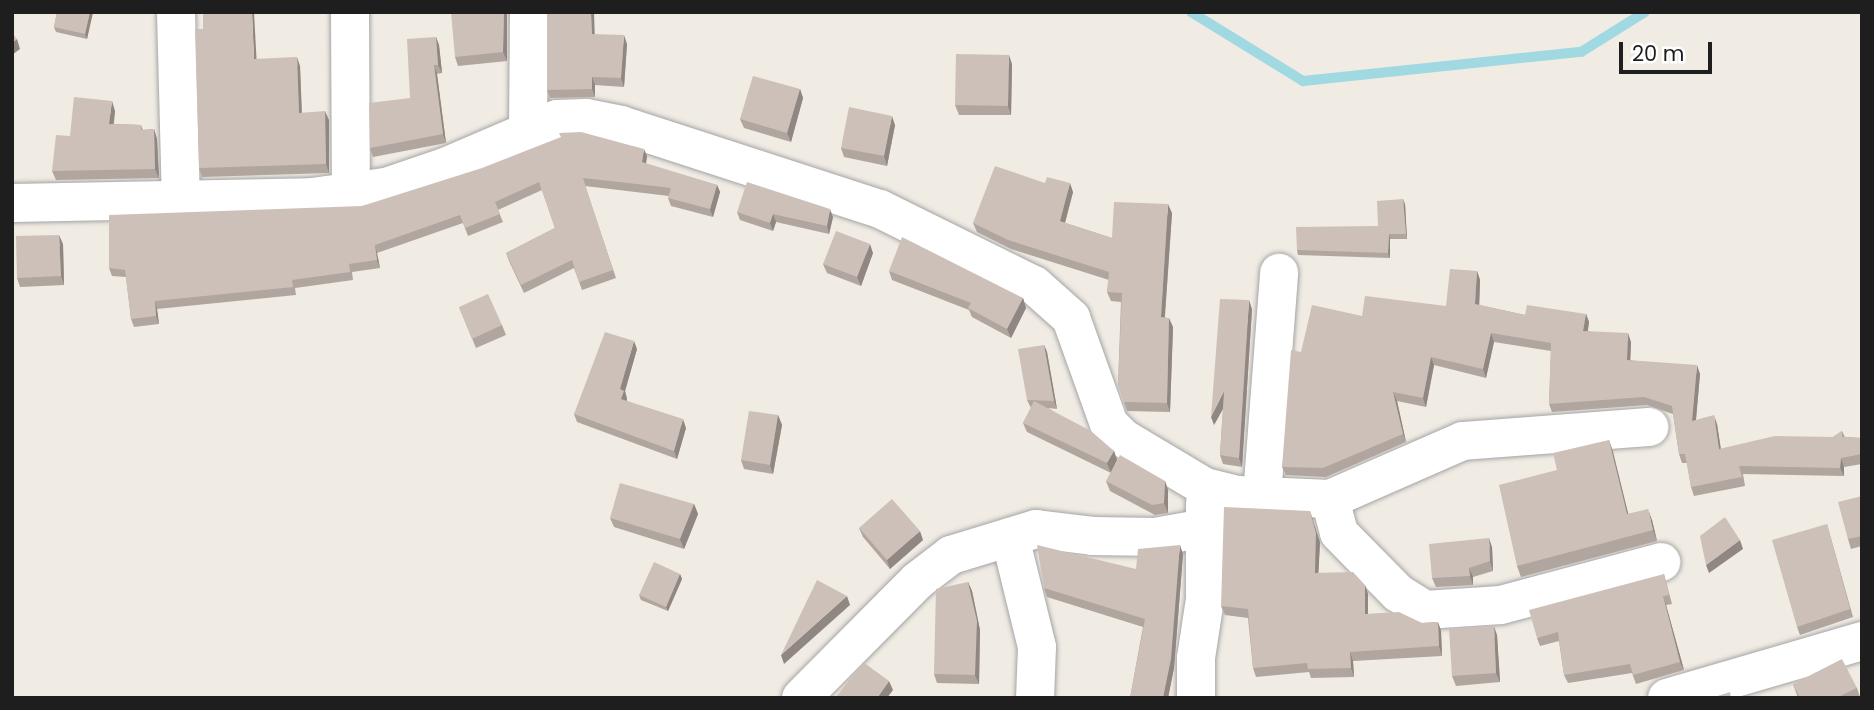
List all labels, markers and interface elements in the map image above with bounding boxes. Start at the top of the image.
scale bar [1622,28,1715,72]
text: 20 m [1632,39,1685,68]

